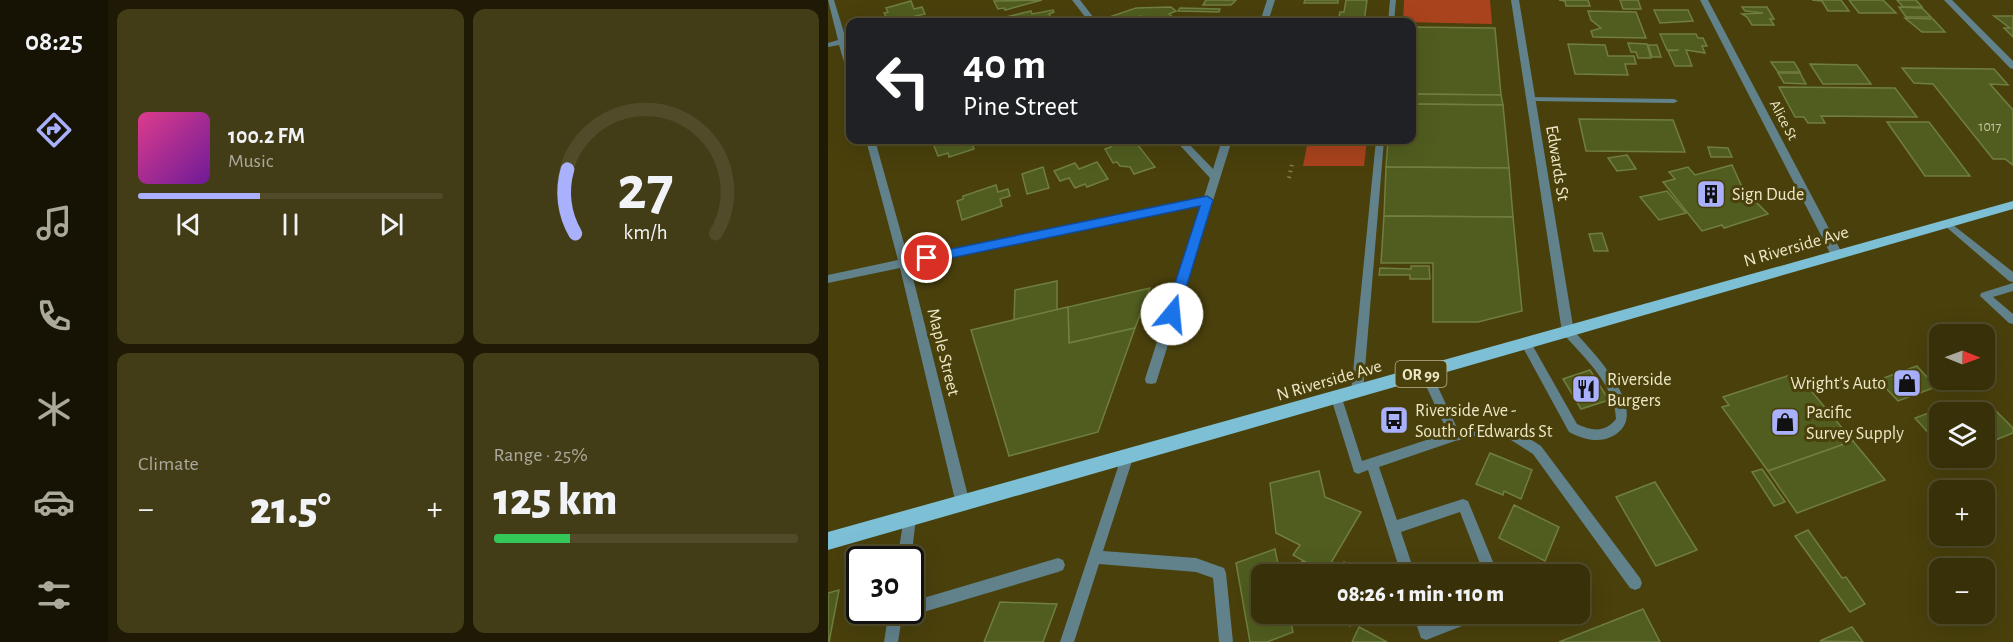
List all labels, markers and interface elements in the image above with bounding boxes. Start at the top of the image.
text: 08:25 [25,28,83,55]
icon: left [864,42,942,120]
text: 40 m [963,44,1046,86]
text: Pine Street [963,93,1078,120]
street label: Alice St [1767,98,1800,143]
icon: directions [33,109,75,151]
house number: 1017 [1979,120,2002,134]
street label: Edwards St [1542,124,1572,203]
text: 100.2 FM [228,125,305,147]
text: Music [228,151,274,171]
text: 27 [618,158,674,220]
building icon: Sign Dude [1695,178,1727,210]
place label: Sign Dude [1732,186,1804,204]
icon: music [33,202,75,244]
icon: previous [172,208,205,241]
icon: pause [274,208,307,241]
icon: next [375,208,408,241]
text: km/h [624,222,668,243]
street label: N Riverside Ave [1742,223,1851,271]
pin [901,232,952,283]
icon: arrive [910,241,943,274]
position arrow [1140,282,1204,346]
icon: phone [33,295,75,337]
street label: Maple Street [923,307,963,398]
north arrow [1929,324,1995,390]
map controls [1929,324,1995,624]
street label: N Riverside Ave [1275,357,1384,405]
road number: OR 99 [1396,361,1446,387]
shop icon: Wright's Auto [1891,367,1923,399]
place label: Riverside Burgers [1607,371,1671,410]
restaurant icon: Riverside Burgers [1570,373,1602,405]
place label: Wright's Auto [1790,375,1886,393]
icon: climate [33,388,75,430]
place label: Riverside Ave - South of Edwards St [1415,402,1553,441]
button: layers [1929,402,1995,468]
bus stop icon: Riverside Ave - South of Edwards St [1378,404,1410,436]
place label: Pacific Survey Supply [1806,404,1904,443]
shop icon: Pacific Survey Supply [1769,406,1801,438]
text: Range · 25% [494,445,588,465]
text: Climate [138,454,199,474]
text: 125 km [494,478,617,523]
button: + [1929,480,1995,546]
icon: car [33,481,75,523]
text: 21.5° [250,487,331,532]
text: − [138,493,154,526]
text: + [427,493,442,526]
speed limit sign: 30 [846,546,924,624]
button: − [1929,558,1995,624]
icon: filters [33,574,75,616]
text: 08:26 · 1 min · 110 m [1337,583,1504,605]

